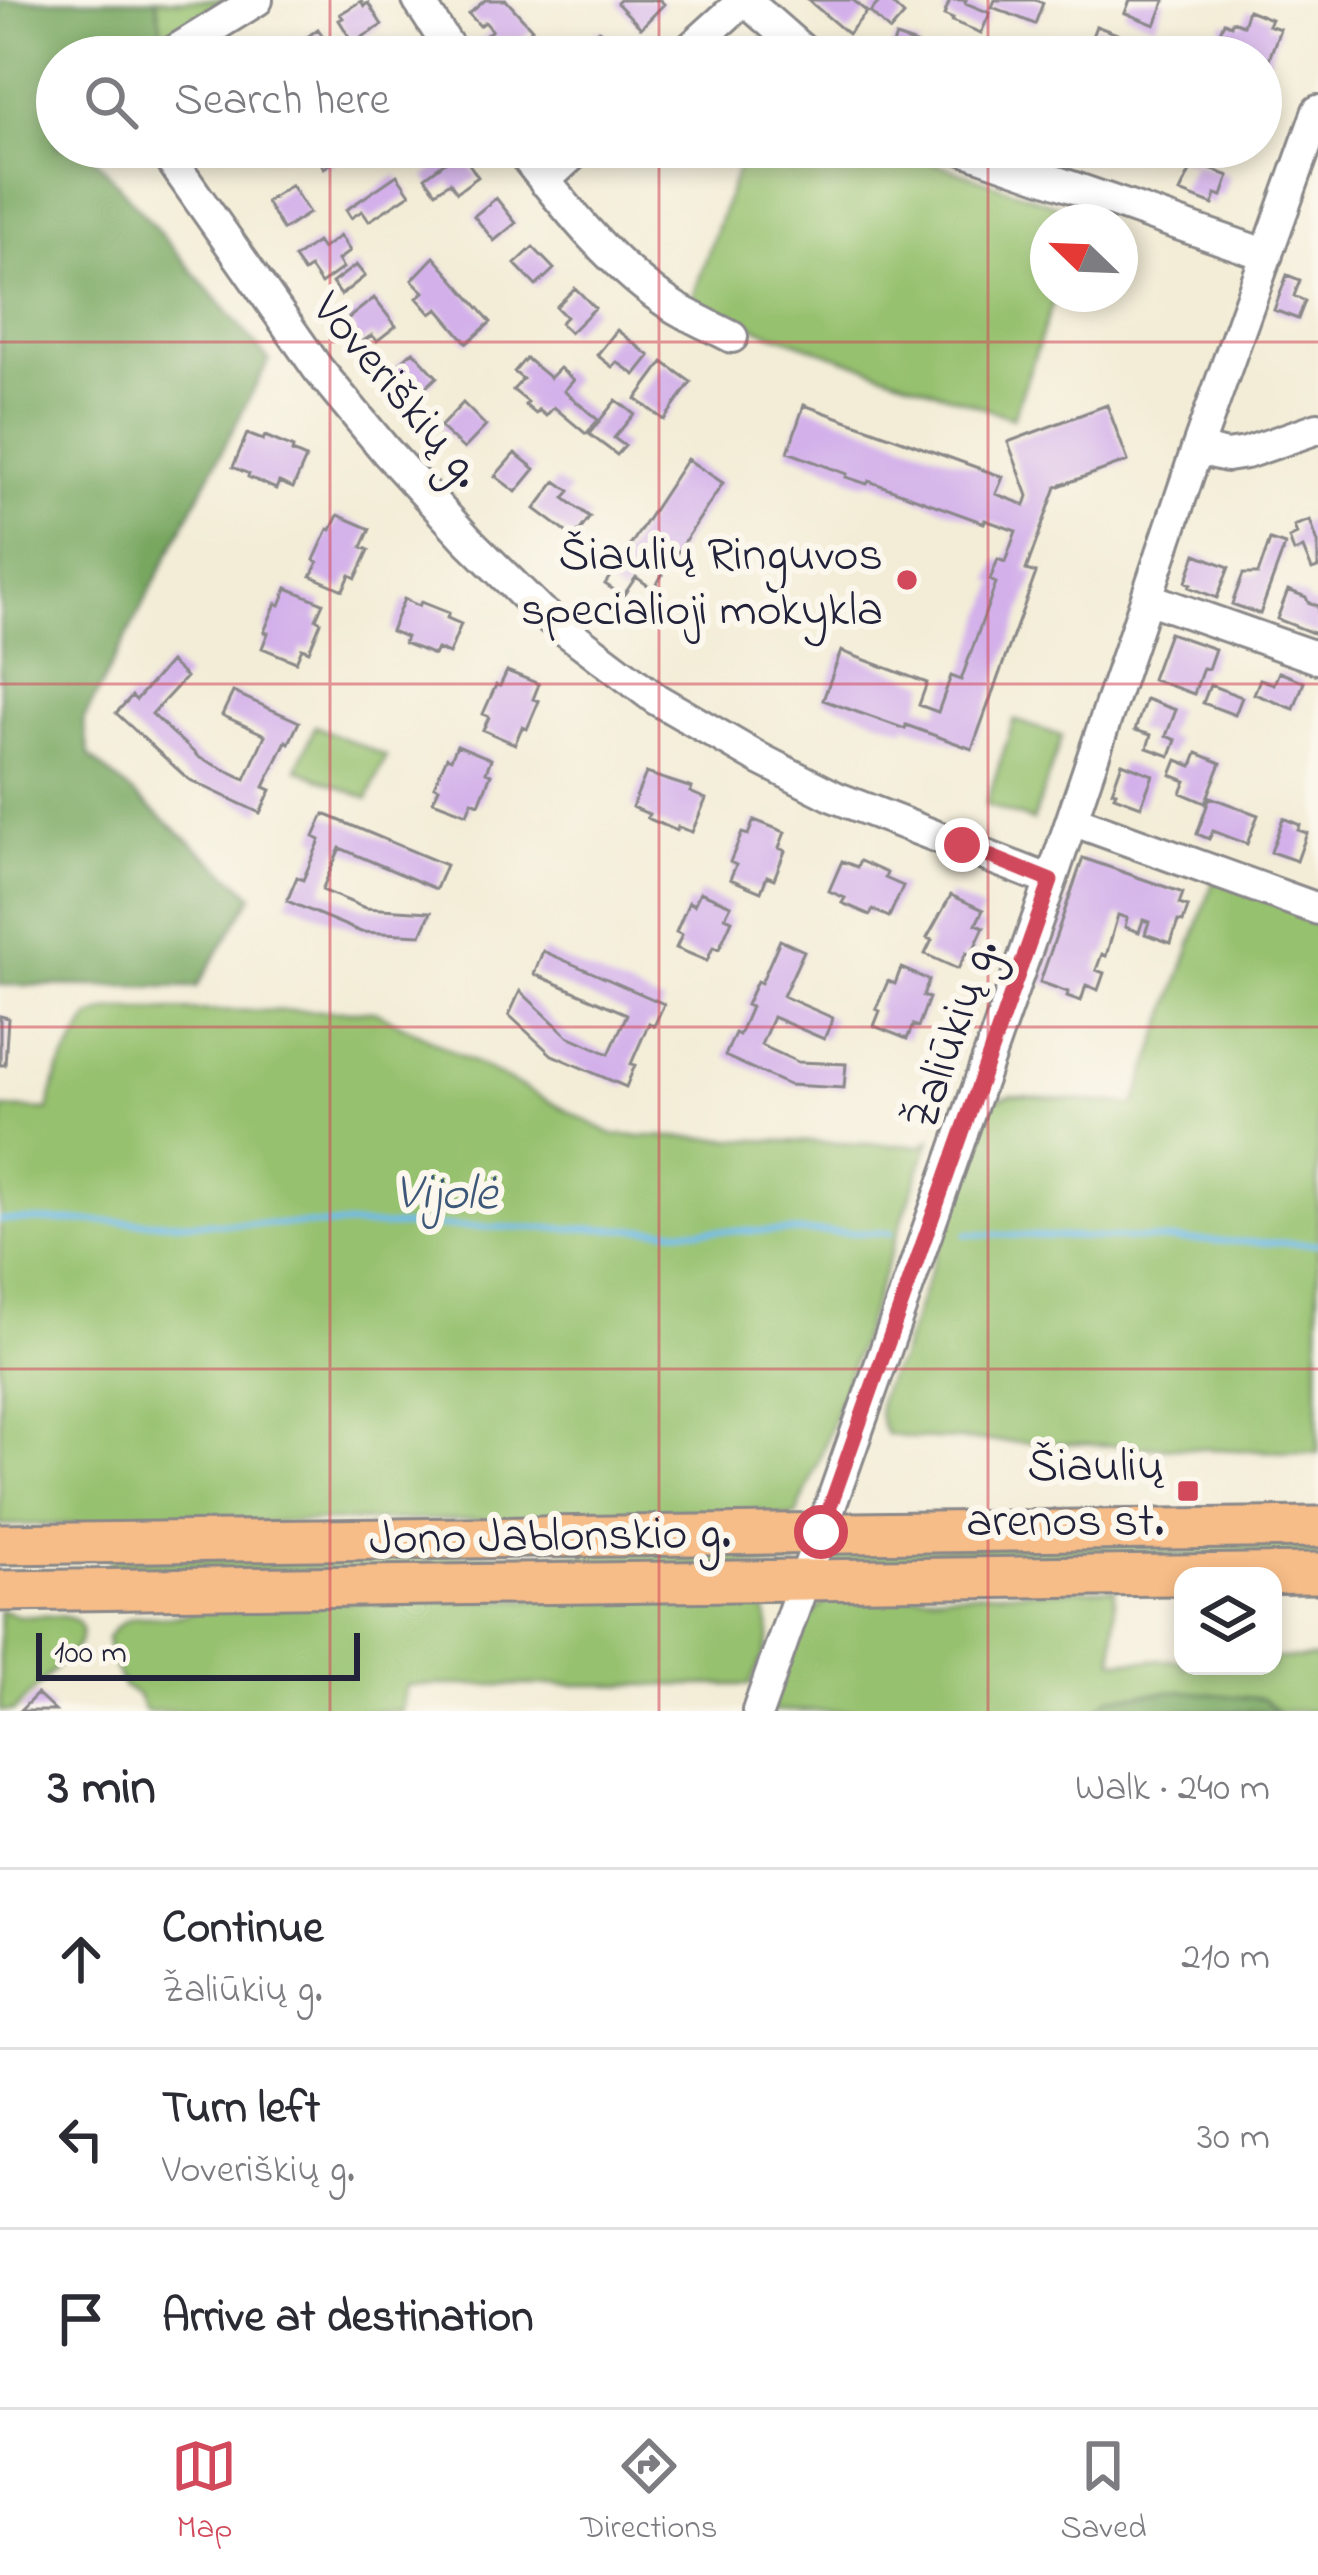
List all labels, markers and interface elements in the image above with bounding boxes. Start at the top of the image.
search box [36,36,1282,168]
icon: search [78,69,144,135]
text: Search here [174,69,390,135]
north arrow [1030,204,1138,312]
street label: Voveriškių g. [292,277,499,505]
place label: Šiaulių Ringuvos specialioji mokykla [521,522,883,647]
marker: Šiaulių Ringuvos specialioji mokykla [894,567,920,593]
route end [935,818,989,872]
street label: Žaliūkių g. [888,930,1020,1140]
water label: Vijolė [394,1157,500,1234]
place label: Šiaulių arenos st. [966,1433,1165,1558]
marker: Šiaulių arenos st. [1175,1478,1201,1504]
street label: Jono Jablonskio g. [369,1500,731,1577]
route start [794,1505,848,1559]
map controls [1174,1567,1282,1675]
button: layers [1174,1567,1282,1675]
scale bar [36,1627,360,1680]
text: 100 m [54,1630,127,1678]
text: 3 min [48,1752,156,1827]
text: Walk · 240 m [1075,1761,1270,1818]
text: Continue [162,1897,323,1963]
icon: ahead [48,1926,114,1992]
text: 210 m [1181,1930,1270,1987]
text: Žaliūkių g. [162,1963,323,2020]
text: Turn left [162,2077,320,2143]
icon: left [48,2106,114,2172]
text: 30 m [1197,2110,1270,2167]
text: Voveriškių g. [162,2143,355,2200]
icon: arrive [48,2286,114,2352]
text: Arrive at destination [162,2286,533,2352]
tab: Map [171,2433,237,2553]
tab: Directions [580,2433,718,2553]
tab: Saved [1060,2433,1147,2553]

